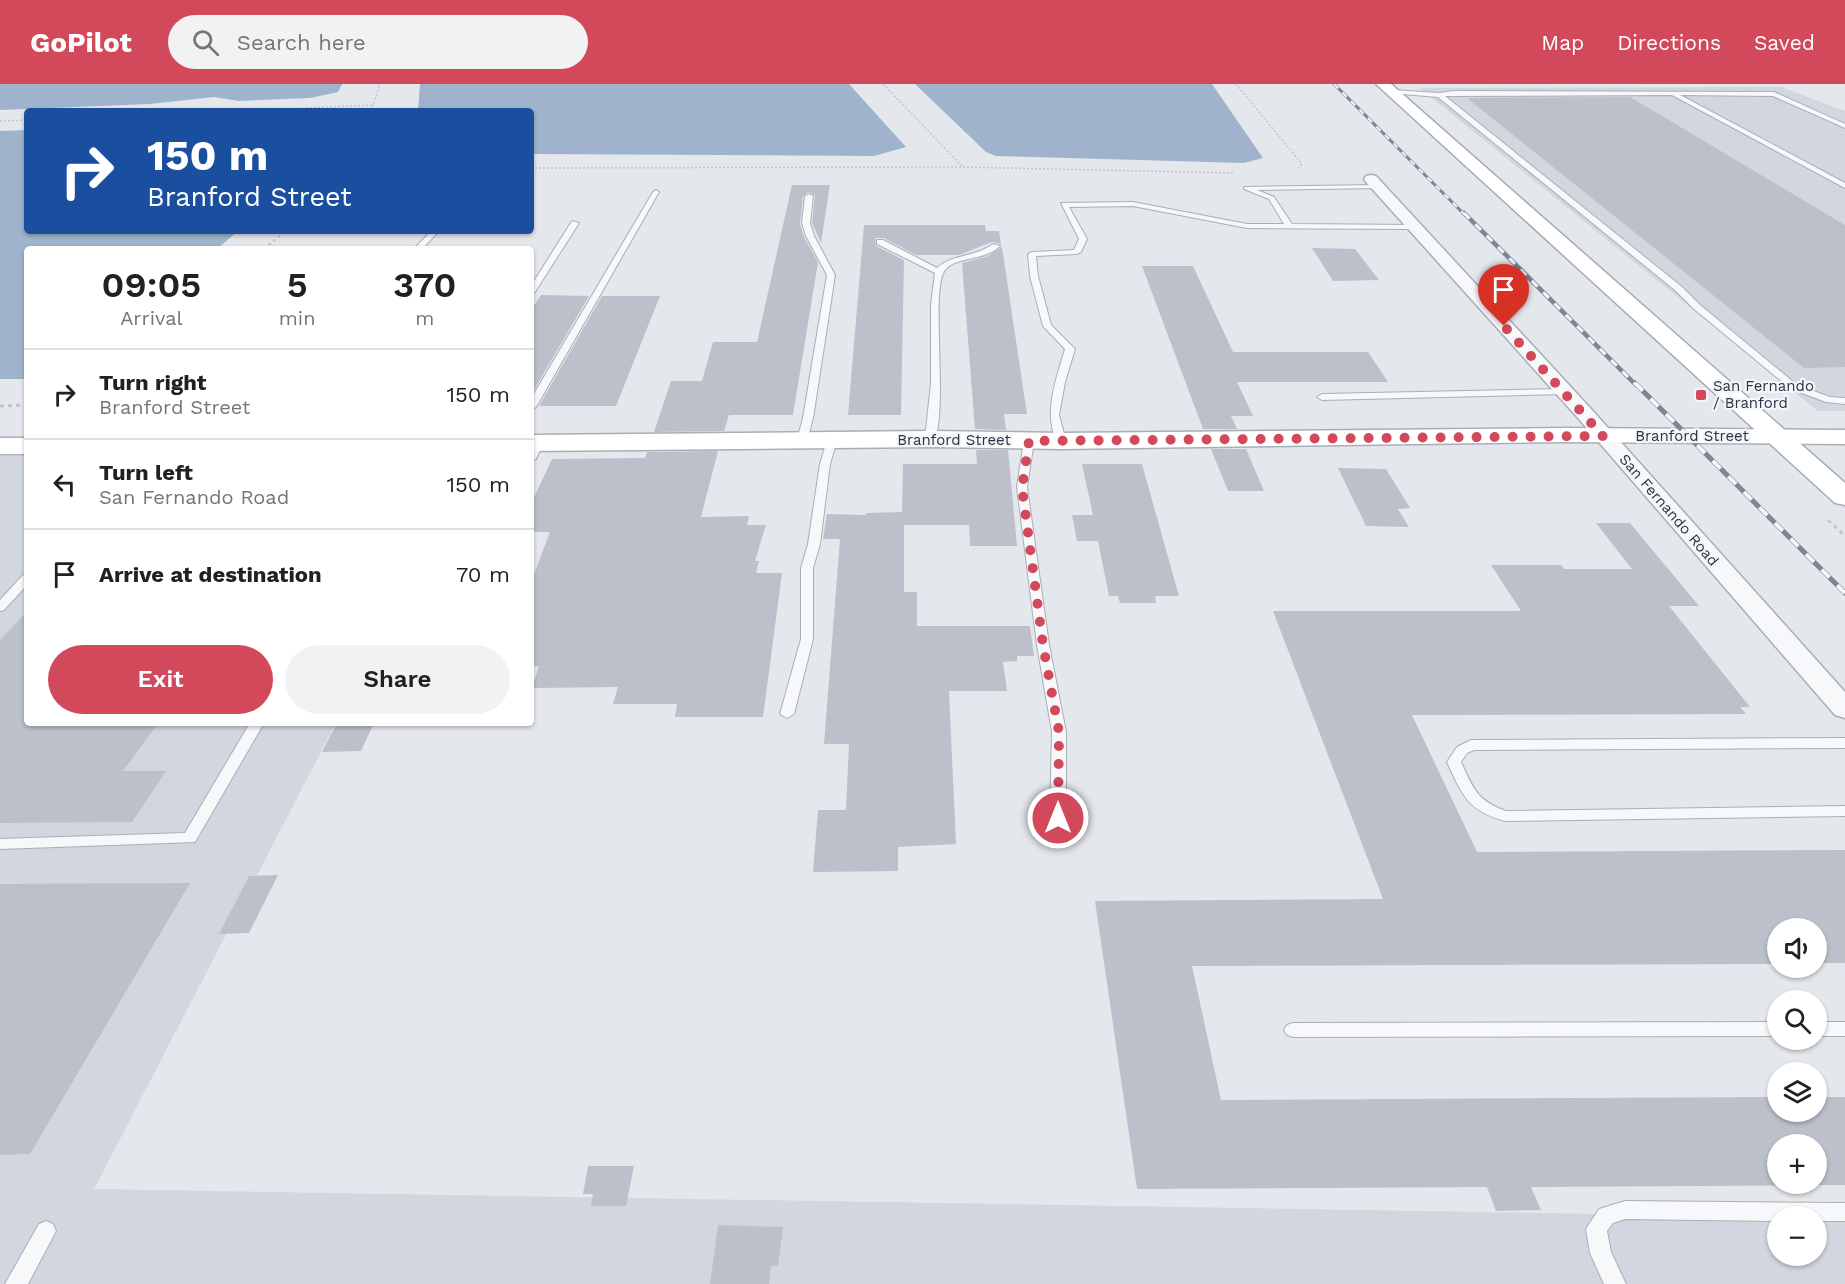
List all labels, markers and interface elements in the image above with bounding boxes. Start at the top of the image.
search box [168,15,588,69]
text: GoPilot [30,26,132,59]
icon: search [189,26,222,59]
text: Search here [237,30,366,55]
text: Map [1541,30,1584,55]
text: Directions [1617,30,1721,55]
text: Saved [1754,30,1815,55]
text: 150 m [147,131,268,180]
icon: right [48,132,126,210]
text: Branford Street [147,181,352,213]
text: 09:05 [102,264,201,306]
text: 5 [287,264,308,306]
text: 370 [393,264,456,306]
pin [1478,264,1529,326]
icon: arrive [1487,273,1520,306]
text: Arrival [120,306,183,330]
text: min [279,306,316,330]
text: m [415,306,434,330]
text: Turn right [99,370,206,395]
place label: San Fernando / Branford [1713,377,1814,412]
icon: right [48,378,81,411]
text: 150 m [446,382,510,407]
marker: San Fernando / Branford [1694,388,1708,402]
text: Branford Street [99,395,250,419]
street label: Branford Street [1635,427,1750,445]
street label: Branford Street [897,431,1012,449]
street label: San Fernando Road [1615,450,1723,570]
text: Turn left [99,460,193,485]
icon: left [48,468,81,501]
text: 150 m [446,472,510,497]
text: San Fernando Road [99,485,289,509]
icon: arrive [48,558,81,591]
text: Arrive at destination [99,562,322,587]
text: 70 m [456,562,510,587]
button: Exit [48,645,273,714]
button: Share [285,645,510,714]
position arrow [1026,786,1090,850]
map controls [1767,918,1827,1266]
button: sound [1767,918,1827,978]
button: search [1767,990,1827,1050]
button: layers [1767,1062,1827,1122]
button: + [1767,1134,1827,1194]
button: − [1767,1206,1827,1266]

